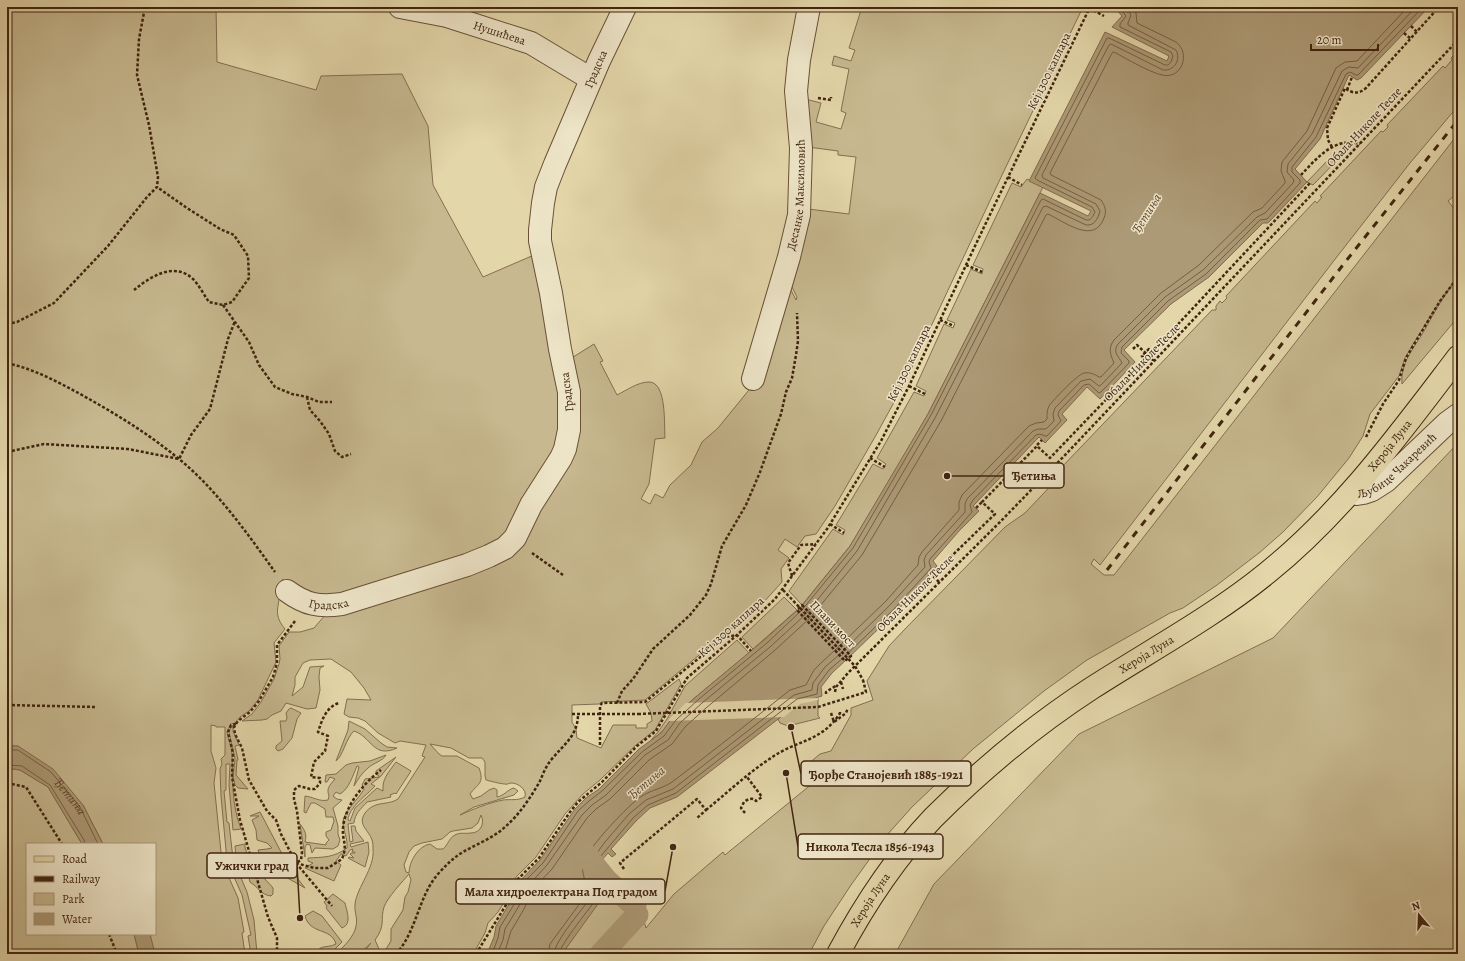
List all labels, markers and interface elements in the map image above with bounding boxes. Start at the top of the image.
street label: Нушићева [471,17,528,49]
scale bar [1311,26,1378,52]
street label: Кеј 1300 каплара [1023,29,1075,112]
text: 20 m [1317,32,1341,48]
street label: Градска [580,47,611,91]
street label: Обала Николе Тесле [1323,84,1405,170]
street label: Десанке Максимовић [783,138,809,252]
water label: Ђетиња [1128,190,1165,236]
street label: Обала Николе Тесле [1100,319,1184,405]
street label: Кеј 1300 каплара [883,321,935,404]
street label: Градска [557,371,577,413]
street label: Хероја Луна [1364,416,1416,475]
street label: Љубице Чакаревић [1356,429,1440,502]
callout: Ђетиња [1004,463,1064,488]
text: Ђетиња [1012,467,1057,484]
street label: Обала Николе Тесле [873,551,957,635]
street label: Кеј 1300 каплара [694,593,768,661]
street label: Градска [307,594,351,613]
street label: Плави мост [806,597,860,652]
street label: Хероја Луна [1116,631,1177,677]
callout: Ђорђе Станојевић 1885-1921 [801,761,971,786]
water label: Ђетиња [624,762,668,803]
text: Ђорђе Станојевић 1885-1921 [809,766,963,783]
water label: Ђетиња [50,774,91,818]
callout: Никола Тесла 1856-1943 [798,834,943,859]
text: Никола Тесла 1856-1943 [806,838,935,855]
legend [26,843,156,935]
text: Road [62,851,88,867]
callout: Ужички град [207,853,297,878]
text: Ужички град [215,857,289,874]
street label: Хероја Луна [847,869,894,930]
text: Railway [62,871,101,887]
callout: Мала хидроелектрана Под градом [456,879,665,904]
text: Мала хидроелектрана Под градом [464,883,658,900]
text: Park [62,891,85,907]
north arrow [1399,895,1439,935]
text: N [1410,898,1422,914]
text: Water [61,911,92,927]

